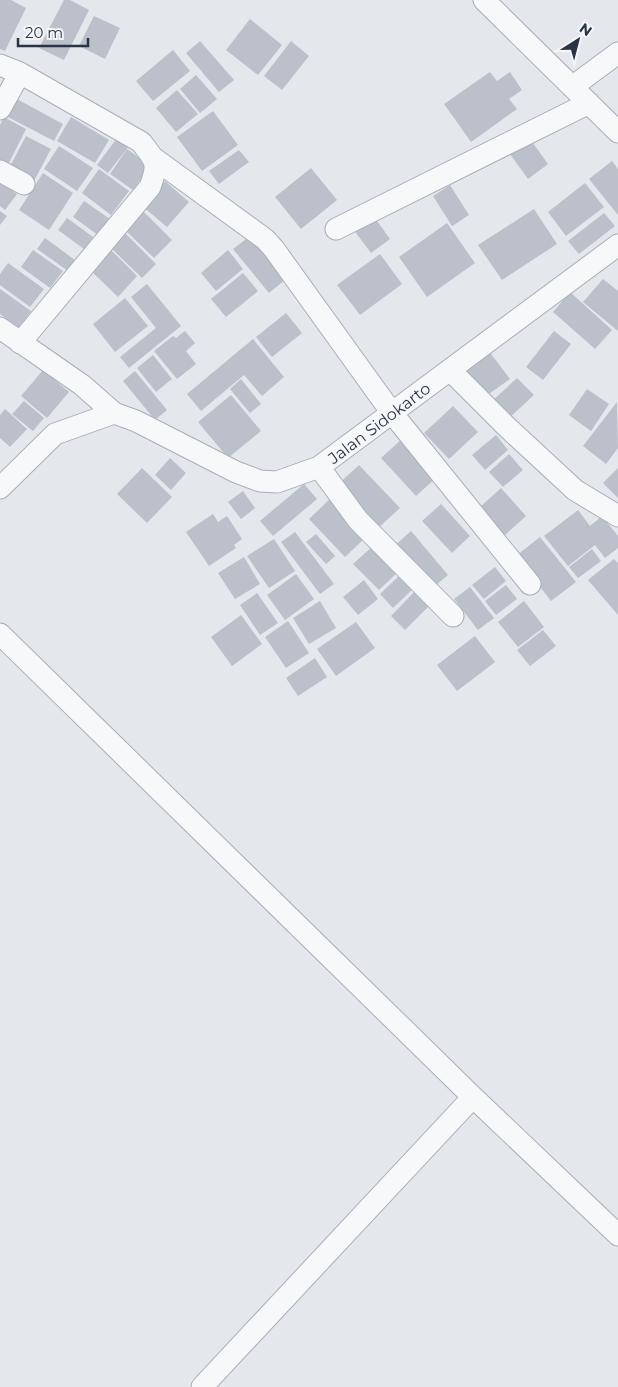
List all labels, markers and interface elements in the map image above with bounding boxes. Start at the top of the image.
scale bar [18,15,88,47]
north arrow [553,15,603,65]
text: N [576,19,596,40]
text: 20 m [25,23,63,42]
street label: Jalan Sidokarto [324,379,434,469]

